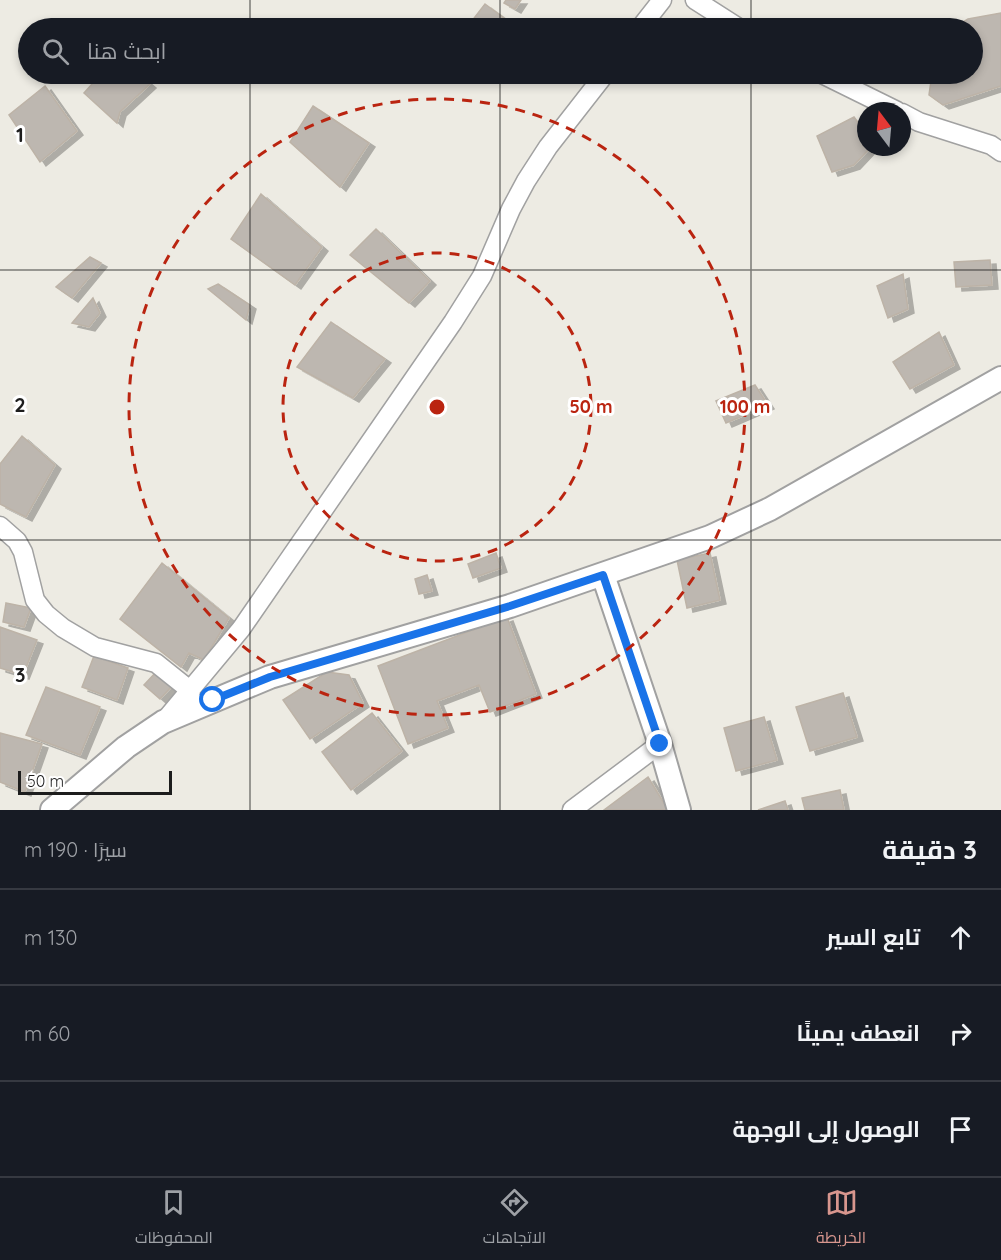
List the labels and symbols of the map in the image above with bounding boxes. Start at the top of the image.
north arrow [857,102,911,156]
text: 1 [16,122,24,147]
text: 2 [14,392,26,417]
text: 50 m [569,395,613,418]
text: 100 m [720,395,770,418]
centre of rings [427,397,447,417]
text: 3 [15,662,25,687]
route start [199,686,225,712]
route end [646,730,672,756]
scale bar [18,768,172,796]

